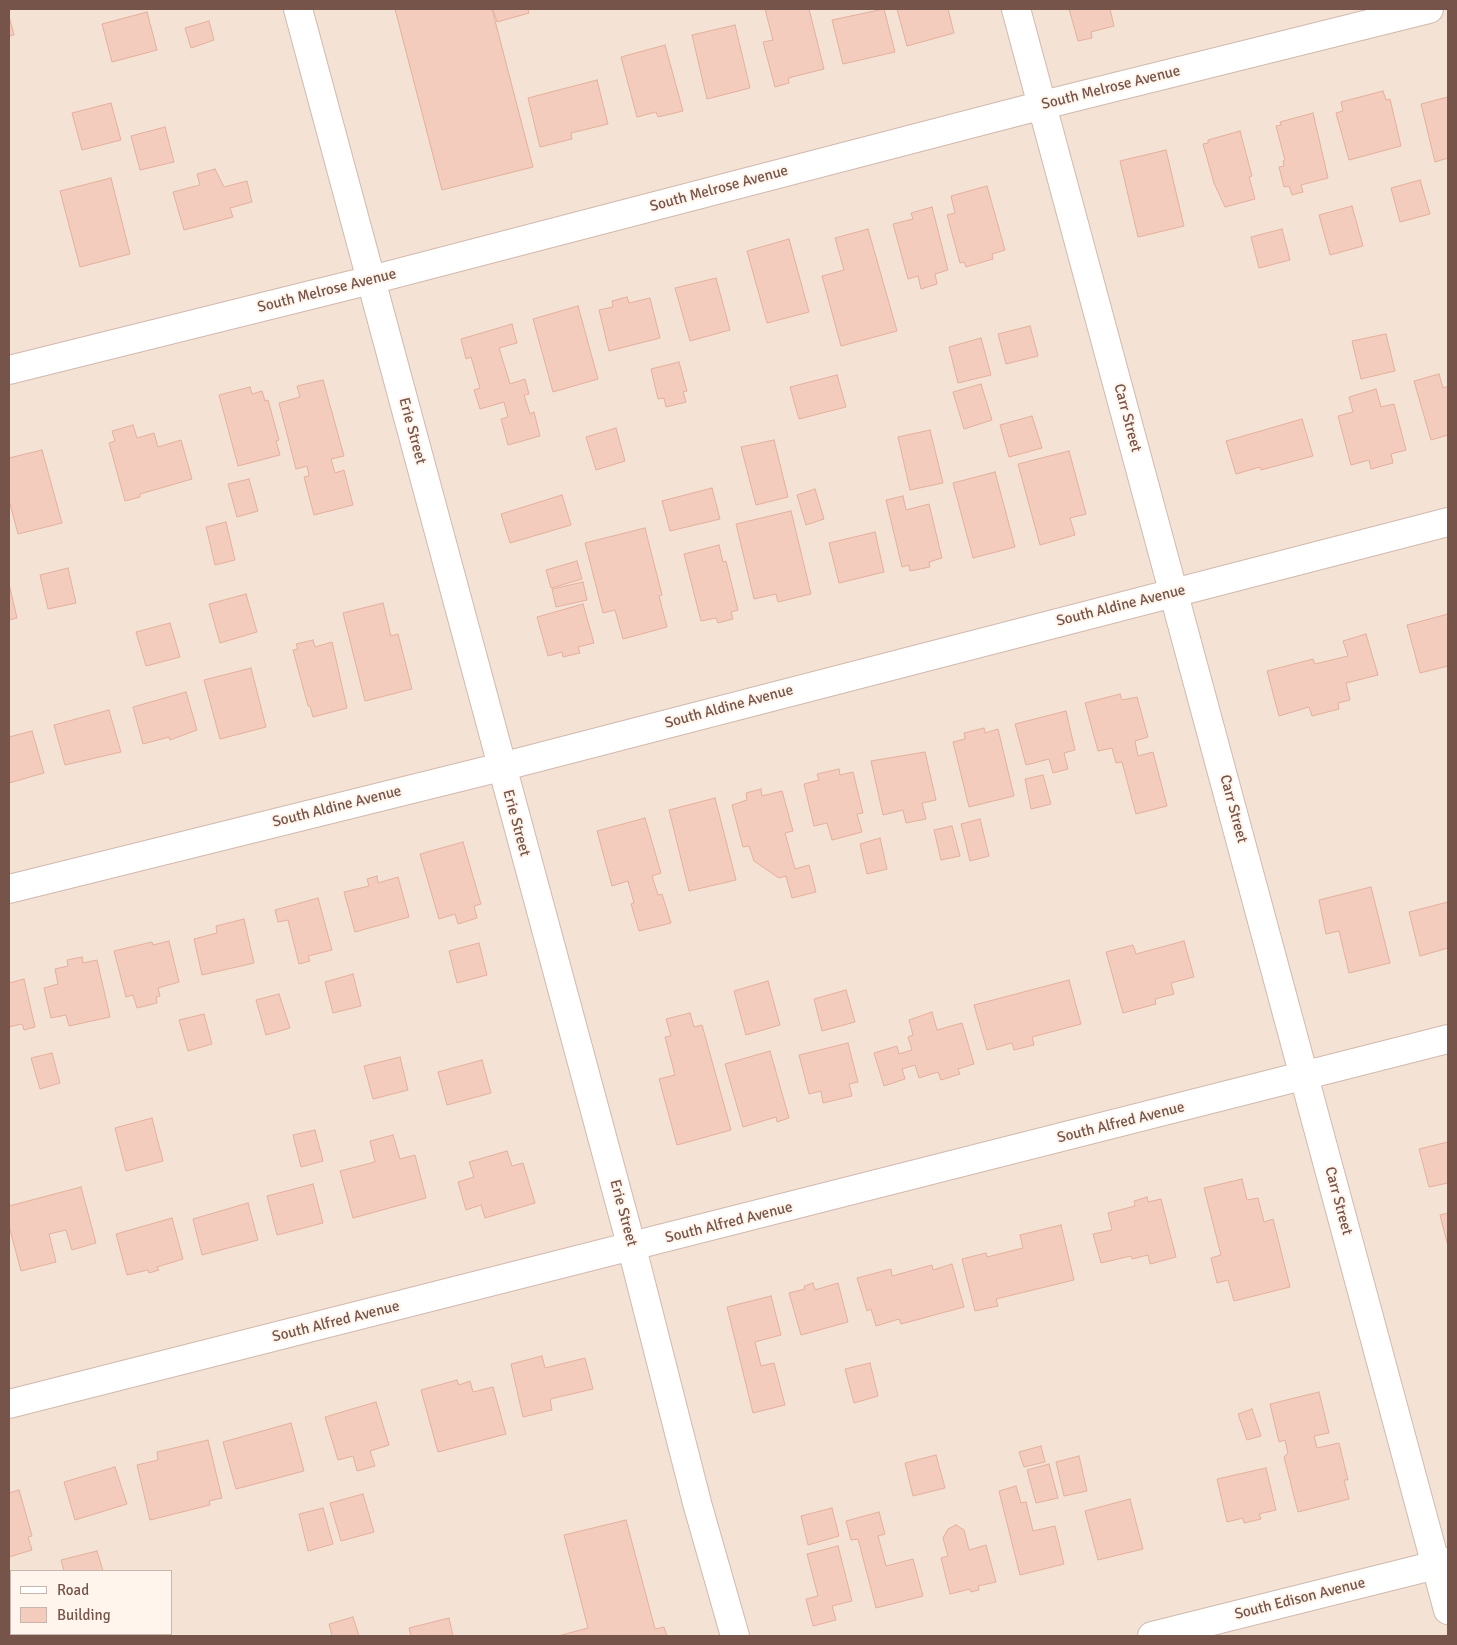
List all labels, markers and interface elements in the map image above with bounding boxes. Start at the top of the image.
street label: South Melrose Avenue [1040,62,1182,114]
street label: South Melrose Avenue [648,162,790,216]
street label: South Melrose Avenue [256,265,398,317]
street label: Carr Street [1109,382,1145,454]
street label: Erie Street [394,396,430,466]
street label: South Aldine Avenue [1055,581,1187,631]
street label: South Aldine Avenue [663,681,795,733]
street label: Carr Street [1215,773,1251,845]
street label: South Aldine Avenue [271,782,403,832]
street label: Erie Street [498,788,534,858]
street label: South Alfred Avenue [1055,1098,1187,1148]
street label: Carr Street [1320,1165,1356,1237]
street label: Erie Street [605,1178,641,1248]
street label: South Alfred Avenue [663,1198,795,1248]
street label: South Alfred Avenue [270,1297,402,1347]
legend [10,1570,172,1635]
street label: South Edison Avenue [1233,1574,1367,1624]
text: Road [57,1581,89,1599]
text: Building [57,1606,111,1624]

